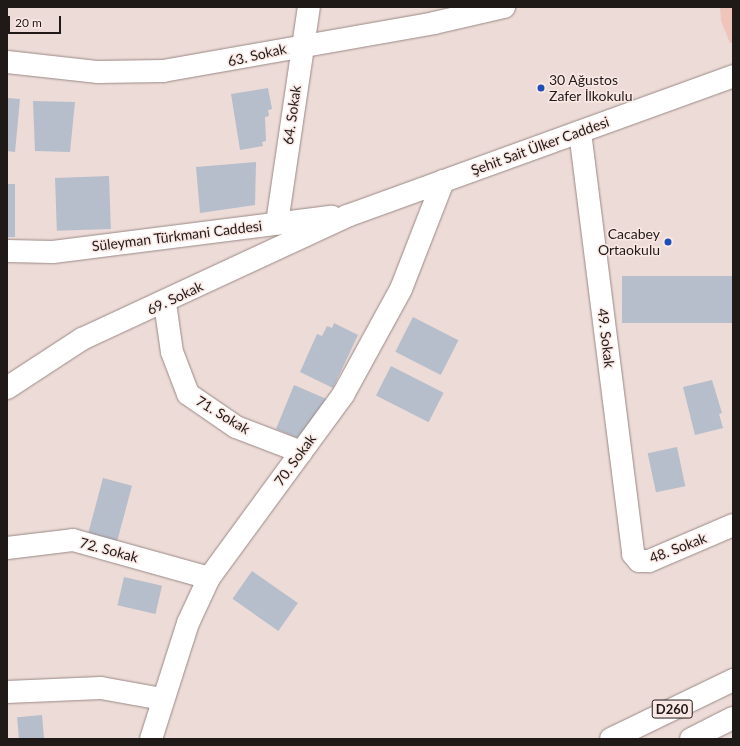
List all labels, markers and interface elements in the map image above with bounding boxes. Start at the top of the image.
scale bar [10,8,63,34]
text: 20 m [15,15,42,30]
street label: 63. Sokak [226,40,288,70]
place label: 30 Ağustos Zafer İlkokulu [549,72,633,104]
marker: 30 Ağustos Zafer İlkokulu [536,83,546,93]
street label: 64. Sokak [280,84,304,146]
street label: Şehit Sait Ülker Caddesi [468,113,612,179]
street label: Süleyman Türkmani Caddesi [91,217,263,255]
place label: Cacabey Ortaokulu [598,226,660,258]
marker: Cacabey Ortaokulu [663,237,673,247]
street label: 69. Sokak [144,278,206,318]
street label: 49. Sokak [594,307,618,369]
street label: 71. Sokak [193,392,253,438]
street label: 70. Sokak [271,431,319,489]
street label: 48. Sokak [647,529,709,567]
street label: 72. Sokak [78,534,140,566]
road number: D260 [651,698,693,720]

